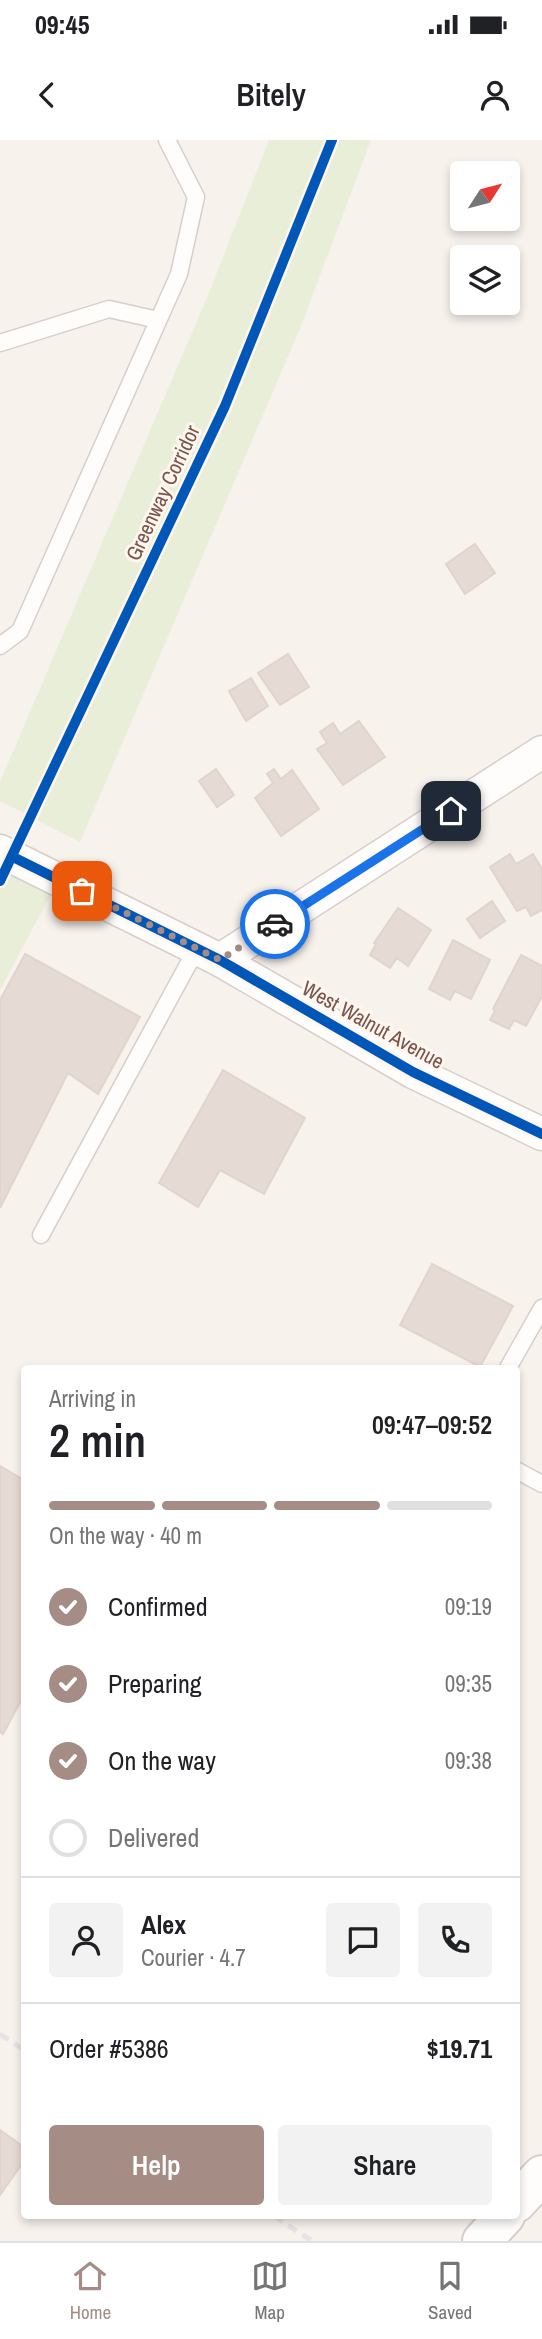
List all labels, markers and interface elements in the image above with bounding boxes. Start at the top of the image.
text: 09:45 [35,7,90,42]
text: Bitely [236,73,306,116]
icon: back [28,76,66,114]
icon: person [476,76,514,114]
north arrow [450,161,520,231]
map controls [450,161,520,315]
button: layers [450,245,520,315]
street label: Greenway Corridor [118,420,207,565]
pin [421,781,481,841]
icon: home [432,792,470,830]
pin [52,861,112,921]
icon: bag [63,872,101,910]
courier [240,889,310,959]
icon: car [256,905,294,943]
street label: West Walnut Avenue [297,973,450,1076]
text: Arriving in [49,1383,136,1414]
text: 09:47–09:52 [372,1407,492,1442]
text: 2 min [49,1409,146,1471]
text: On the way · 40 m [49,1520,202,1551]
icon: check [49,1588,87,1626]
text: Confirmed [108,1589,208,1624]
text: 09:19 [445,1591,492,1622]
icon: check [49,1665,87,1703]
text: Preparing [108,1666,202,1701]
text: 09:35 [445,1668,492,1699]
icon: check [49,1742,87,1780]
text: On the way [108,1743,216,1778]
text: 09:38 [445,1745,492,1776]
text: Delivered [108,1820,199,1855]
button: person [49,1903,123,1977]
button: chat [326,1903,400,1977]
button: phone [418,1903,492,1977]
text: Alex [141,1907,186,1942]
text: Courier · 4.7 [141,1942,246,1973]
text: Order #5386 [49,2031,169,2066]
text: $19.71 [427,2031,492,2066]
button: Help [49,2125,264,2205]
button: Share [278,2125,492,2205]
tab: Home [70,2257,111,2325]
tab: Map [251,2257,289,2325]
tab: Saved [428,2257,472,2325]

